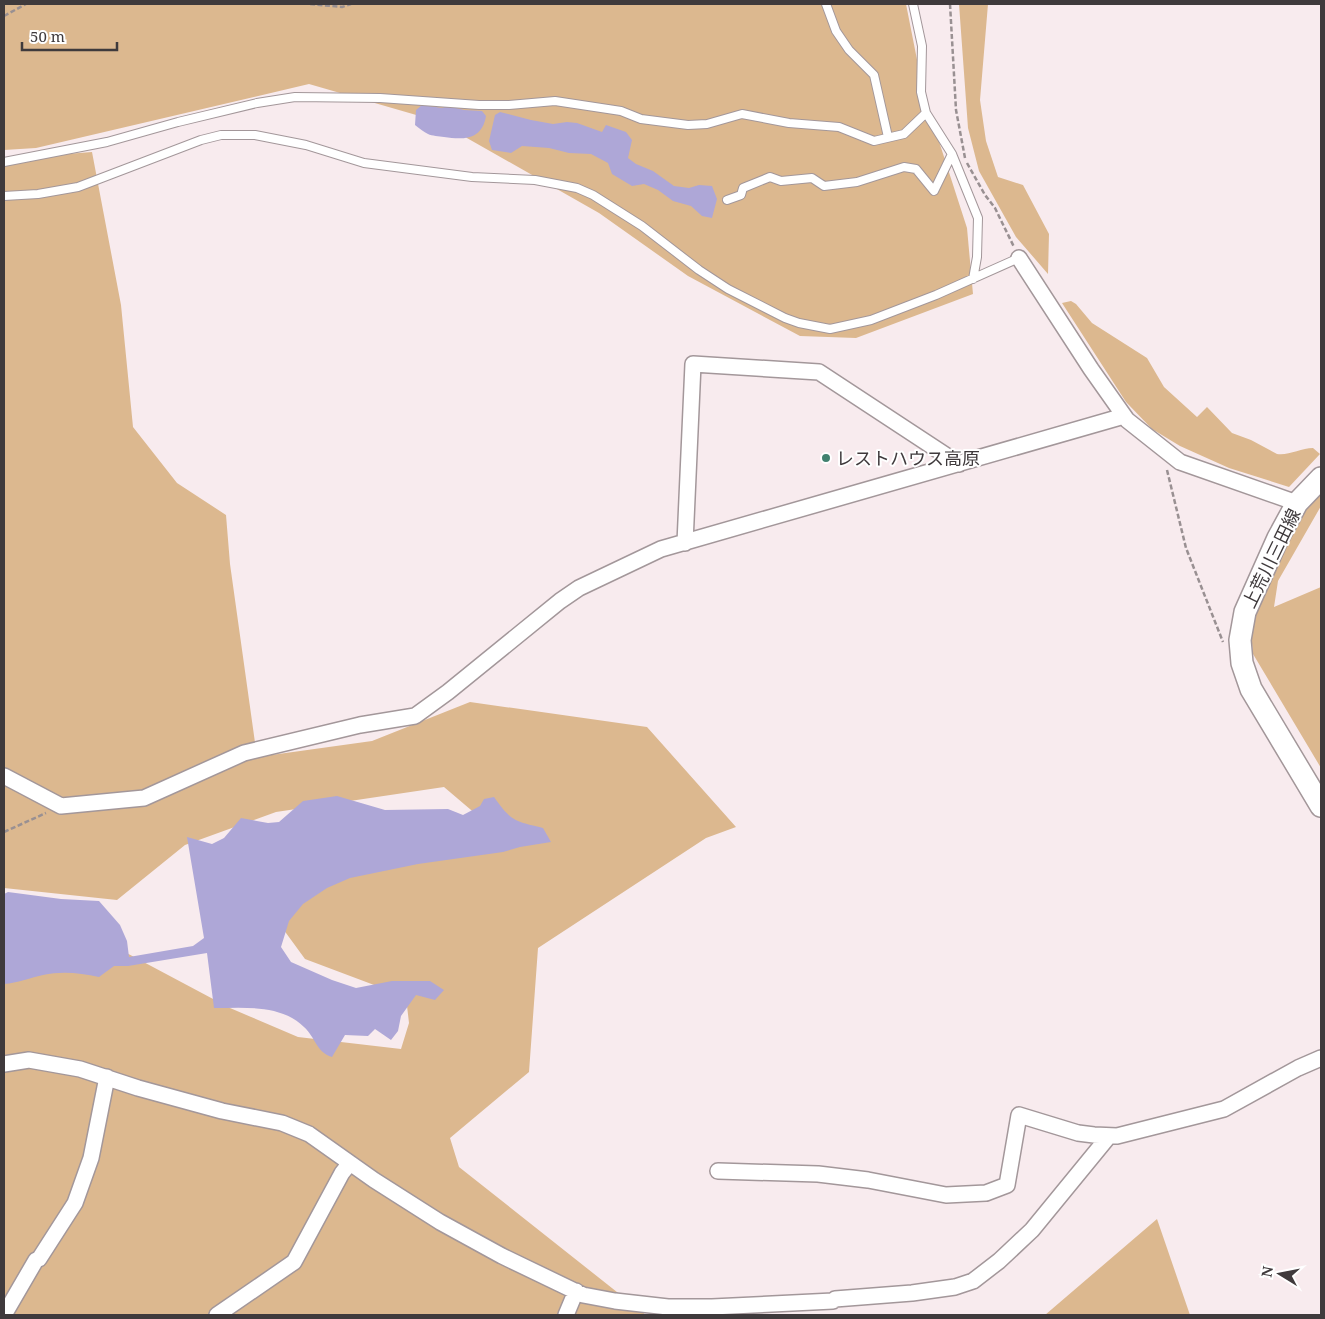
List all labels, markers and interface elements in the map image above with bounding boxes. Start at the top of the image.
scale bar [22,20,118,52]
text: 50 m [30,26,65,46]
place label: レストハウス高原 [836,446,980,470]
marker: レストハウス高原 [820,452,832,464]
street label: 上荒川三田線 [1237,504,1305,612]
north arrow [1255,1249,1305,1299]
text: N [1256,1265,1277,1279]

